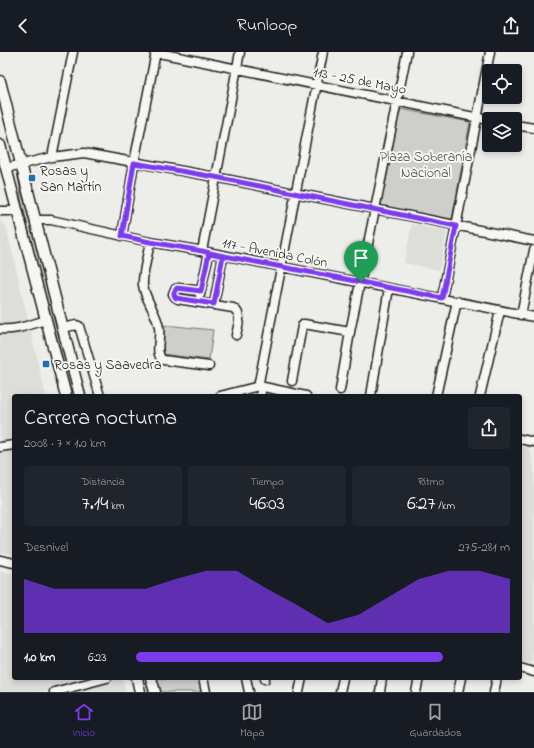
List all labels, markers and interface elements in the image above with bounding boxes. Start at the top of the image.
text: Runloop [237,13,297,39]
icon: back [12,15,34,37]
icon: share [500,15,522,37]
street label: 113 - 25 de Mayo [311,62,408,102]
map controls [482,64,522,152]
button: locate [482,64,522,104]
button: layers [482,112,522,152]
park label: Plaza Soberanía Nacional [380,147,472,184]
place label: Rosas y San Martín [40,161,102,198]
marker: Rosas y San Martín [27,173,37,183]
street label: 117 - Avenida Colón [220,233,329,274]
pin [344,241,378,282]
icon: arrive [350,247,372,269]
place label: Rosas y Saavedra [54,355,162,377]
marker: Rosas y Saavedra [41,359,51,369]
text: Carrera nocturna [24,403,177,435]
button: share [468,407,510,449]
text: 20:08 · 7 × 1.0 km [24,434,106,453]
text: Distancia [81,474,125,490]
text: Tiempo [250,474,284,490]
text: Ritmo [418,474,444,490]
text: 7.14 [81,490,108,519]
text: 46:03 [249,490,285,519]
text: 6:27 [407,490,436,519]
text: km [108,498,125,514]
text: /km [436,498,455,514]
text: Desnivel [24,538,68,557]
text: 275–281 m [458,538,510,557]
text: 1.0 km [24,648,55,667]
text: 6:23 [88,648,107,667]
tab: Inicio [72,701,95,741]
tab: Mapa [240,701,264,741]
tab: Guardados [409,701,462,741]

